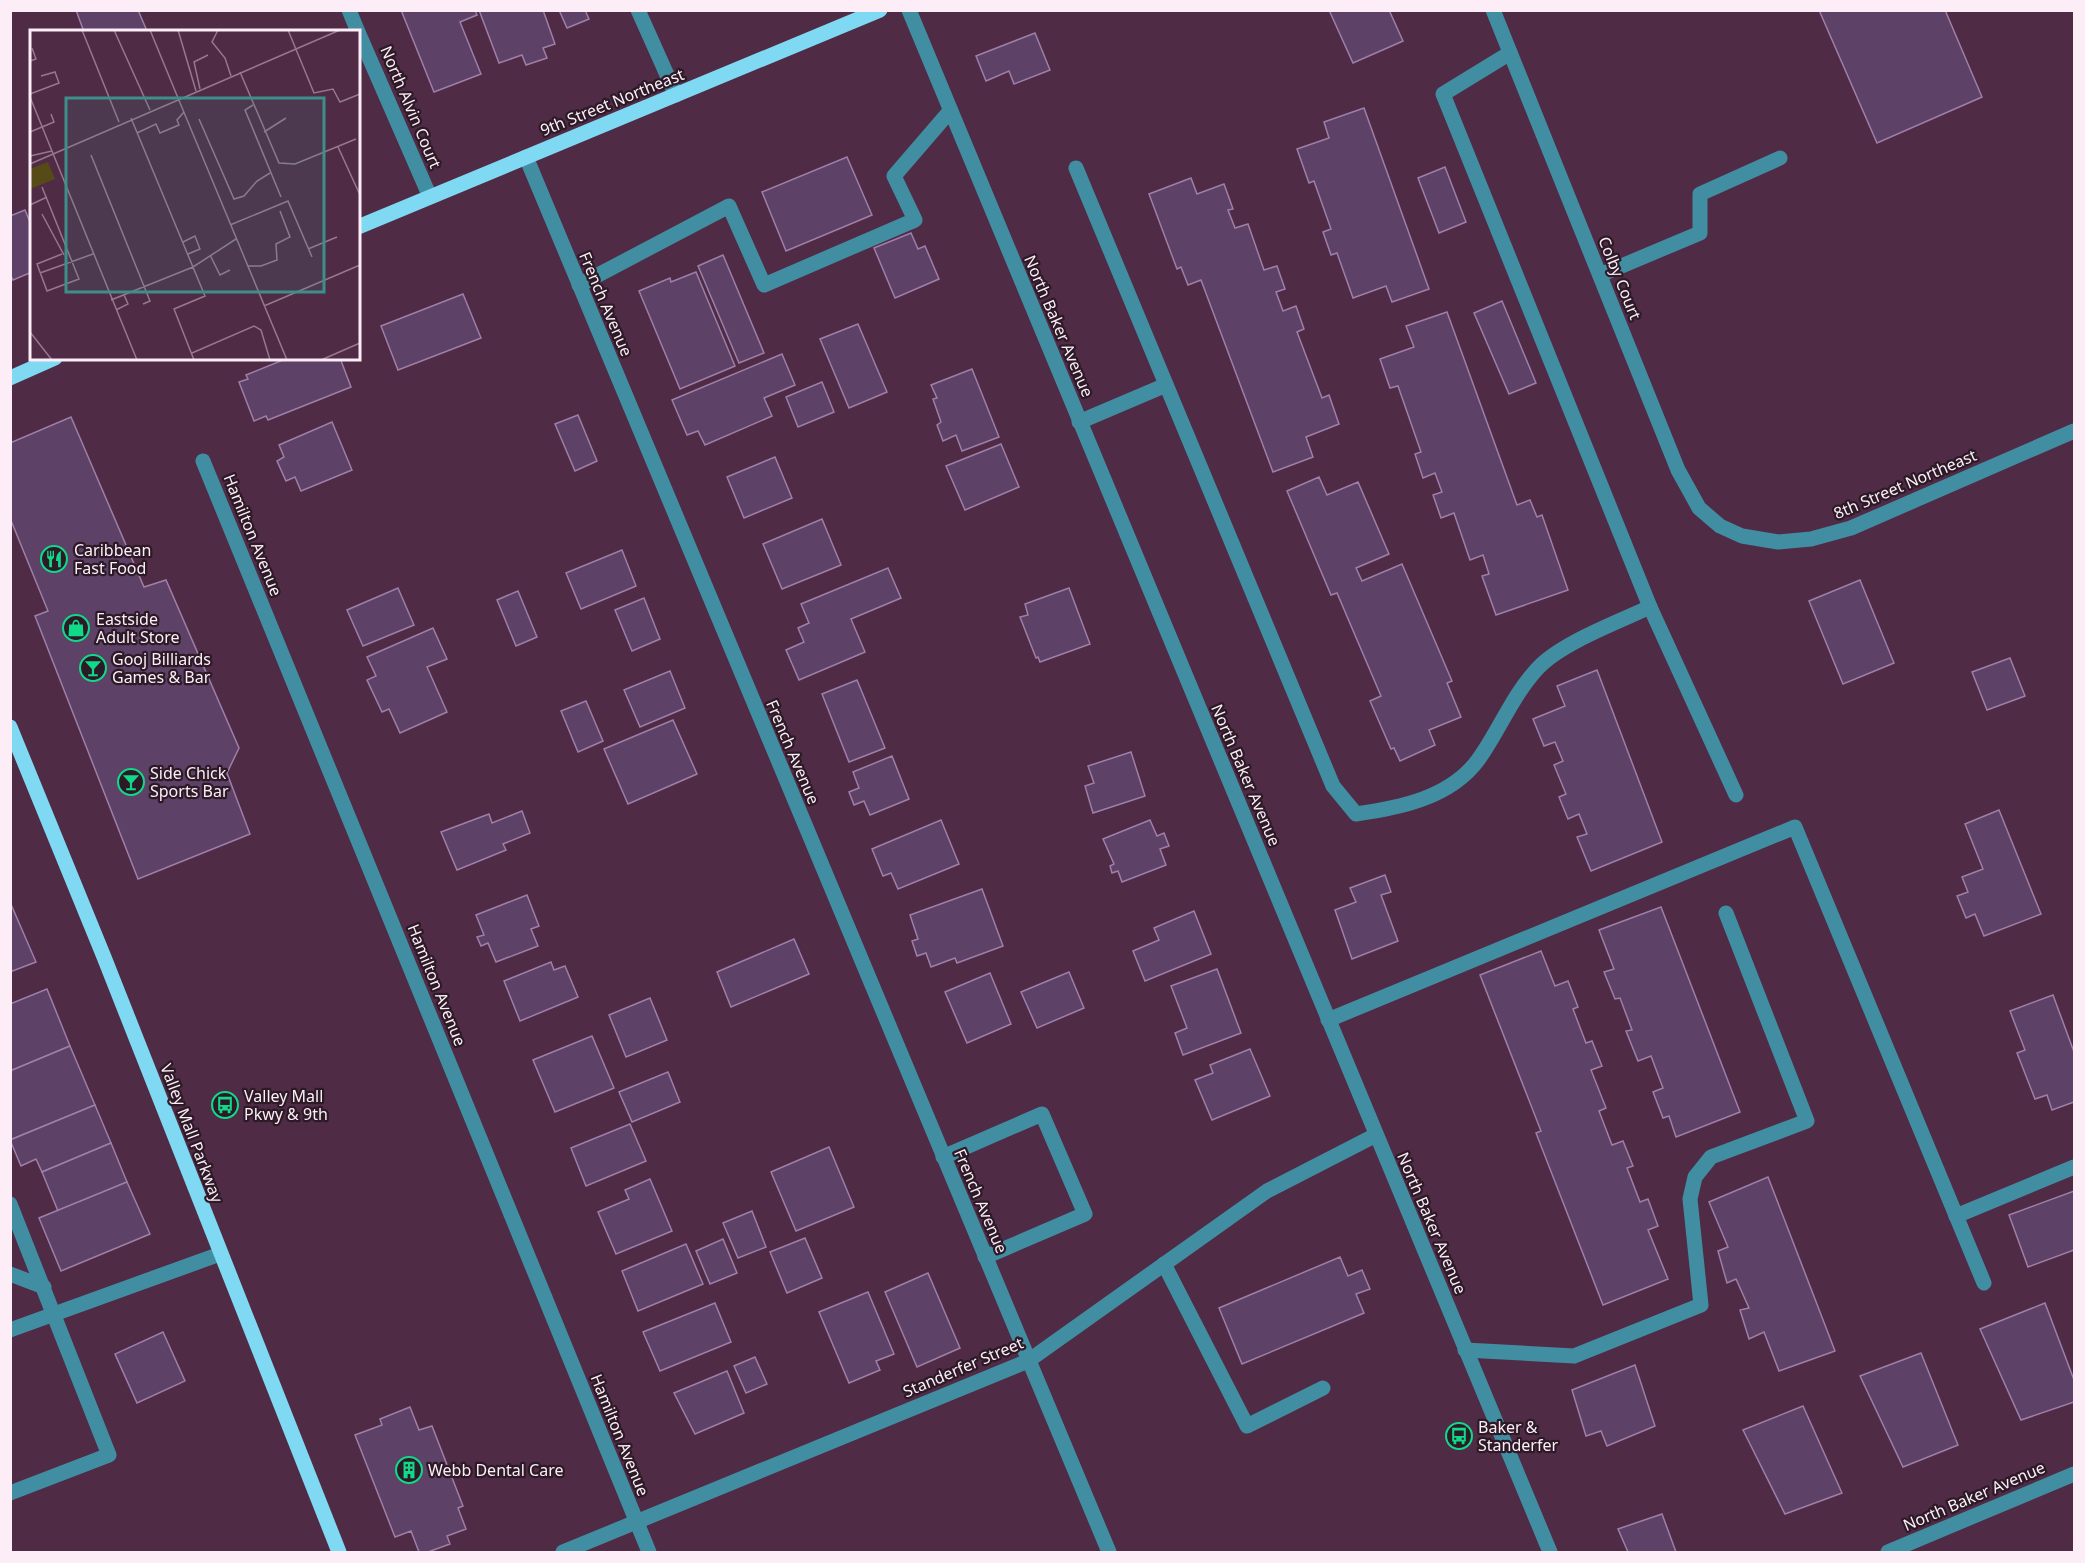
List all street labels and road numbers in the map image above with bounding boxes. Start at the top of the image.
street label: North Alvin Court [375,42,447,172]
street label: 9th Street Northeast [537,63,687,141]
street label: Colby Court [1593,233,1647,323]
street label: French Avenue [574,248,638,360]
street label: North Baker Avenue [1019,252,1099,400]
street label: 8th Street Northeast [1830,444,1980,524]
street label: Hamilton Avenue [219,471,287,599]
street label: French Avenue [761,696,825,808]
street label: North Baker Avenue [1206,701,1286,849]
street label: Hamilton Avenue [403,921,471,1049]
street label: Valley Mall Parkway [155,1060,229,1206]
street label: French Avenue [949,1145,1013,1257]
street label: North Baker Avenue [1392,1149,1472,1297]
street label: Standerfer Street [899,1332,1027,1402]
street label: Hamilton Avenue [586,1371,654,1499]
street label: North Baker Avenue [1900,1456,2048,1536]

